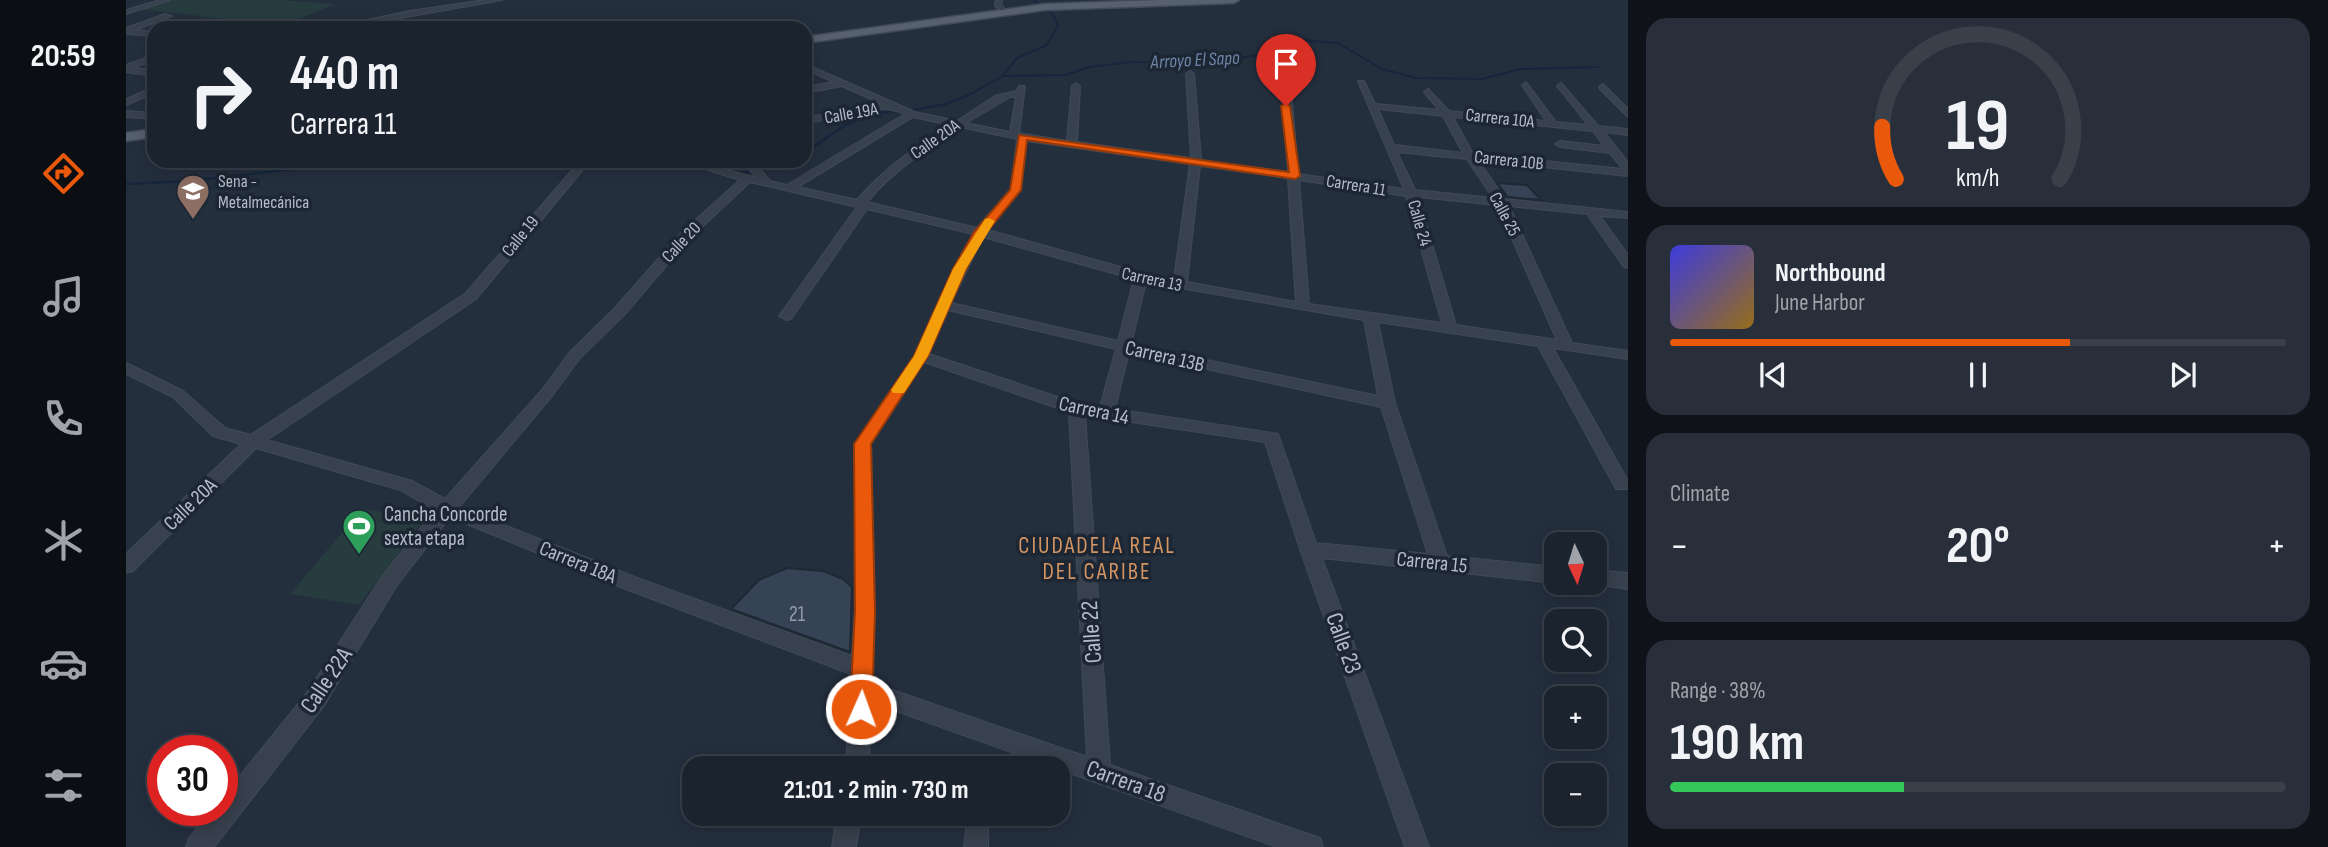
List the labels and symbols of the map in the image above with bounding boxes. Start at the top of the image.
pin [1256,34,1316,106]
water label: Arroyo El Sapo [1149,47,1240,74]
street label: Calle 19A [823,98,880,129]
street label: Carrera 10A [1464,104,1536,133]
street label: Calle 20A [907,115,964,164]
street label: Carrera 10B [1473,146,1545,175]
street label: Carrera 11 [1325,170,1388,201]
place label: Sena - Metalmecánica [218,171,309,213]
school or university icon: Sena - Metalmecánica [174,172,212,221]
street label: Calle 25 [1484,189,1525,240]
street label: Calle 24 [1403,198,1436,249]
street label: Calle 19 [498,212,543,261]
street label: Calle 20 [657,218,705,267]
street label: Carrera 13 [1120,263,1184,296]
street label: Carrera 13B [1123,335,1207,378]
street label: Carrera 14 [1056,391,1132,430]
street label: Calle 20A [159,472,223,536]
place label: Cancha Concorde sexta etapa [384,502,507,551]
sports icon: Cancha Concorde sexta etapa [340,507,378,556]
district label: CIUDADELA REAL DEL CARIBE [1018,532,1176,586]
north arrow [1544,532,1606,595]
street label: Carrera 18A [536,536,621,590]
street label: Carrera 15 [1395,546,1469,579]
street label: Calle 22 [1075,600,1108,664]
house number: 21 [789,602,806,627]
street label: Calle 23 [1319,609,1368,678]
street label: Calle 22A [294,641,359,719]
position arrow [824,672,898,746]
speed limit sign: 30 [147,735,238,826]
street label: Carrera 18 [1082,754,1169,809]

